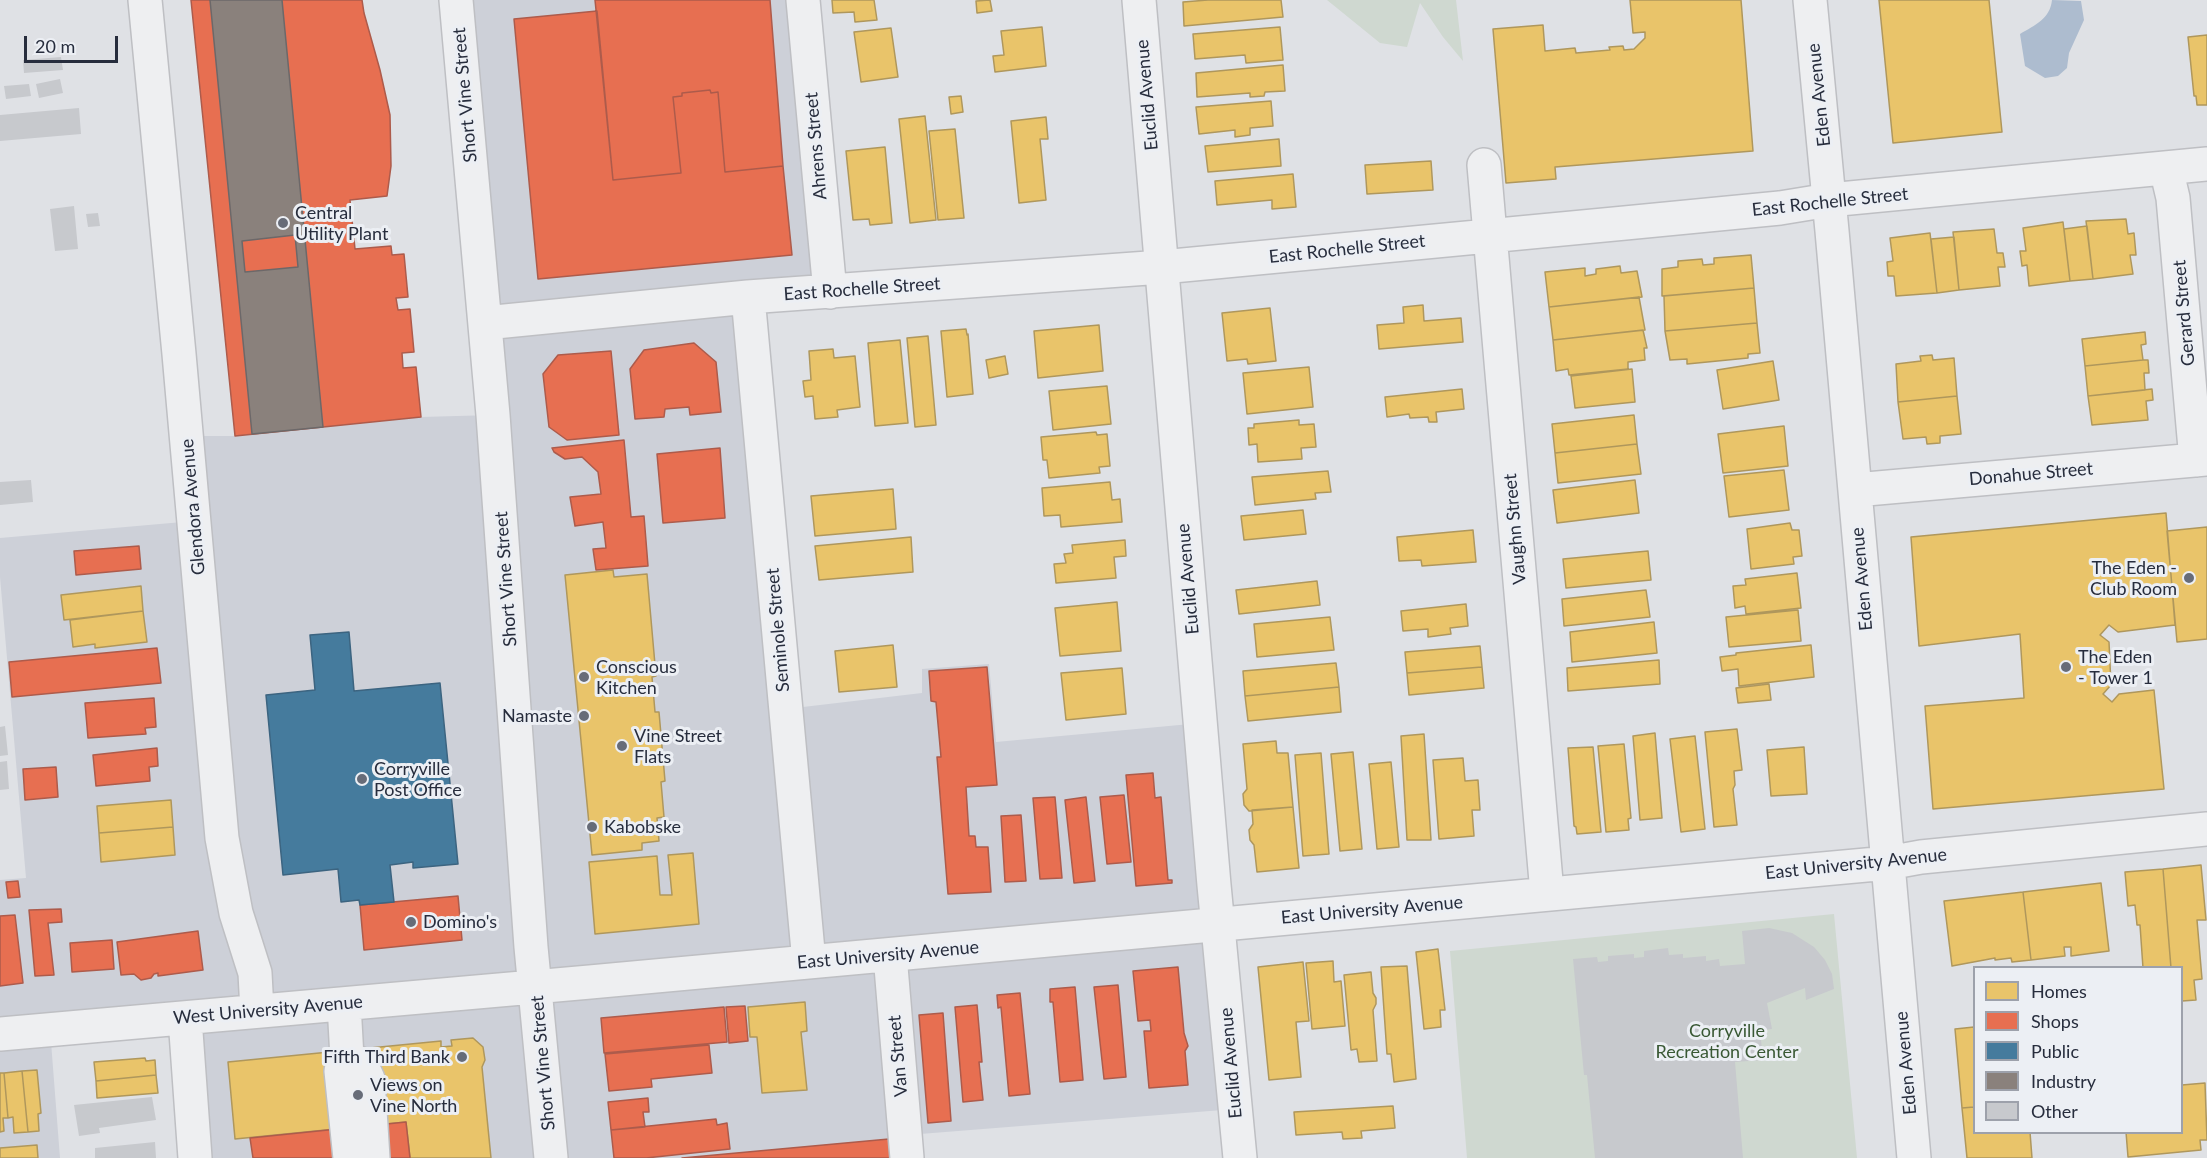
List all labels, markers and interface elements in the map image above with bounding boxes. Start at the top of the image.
scale bar [27,24,122,62]
street label: Short Vine Street [448,27,482,163]
text: 20 m [35,35,75,57]
street label: Euclid Avenue [1131,39,1163,151]
street label: Eden Avenue [1803,42,1835,148]
street label: Ahrens Street [801,91,831,201]
street label: East Rochelle Street [1751,183,1909,221]
place label: Central Utility Plant [295,202,388,244]
marker: Central Utility Plant [276,216,290,230]
street label: East Rochelle Street [1268,230,1426,268]
street label: Gerard Street [2169,259,2199,367]
street label: East Rochelle Street [783,273,941,305]
street label: Glendora Avenue [176,438,210,576]
street label: Donahue Street [1968,458,2094,490]
street label: Vaughn Street [1499,473,1531,585]
street label: Short Vine Street [490,511,522,647]
street label: Euclid Avenue [1172,523,1204,635]
street label: Eden Avenue [1847,526,1877,632]
place label: The Eden - Club Room [2090,557,2177,600]
street label: Seminole Street [762,567,794,693]
marker: The Eden - Club Room [2182,571,2196,585]
place label: The Eden - Tower 1 [2078,646,2153,688]
place label: Conscious Kitchen [596,656,677,698]
marker: The Eden - Tower 1 [2059,660,2073,674]
marker: Conscious Kitchen [577,670,591,684]
place label: Namaste [502,705,572,727]
marker: Namaste [577,709,591,723]
place label: Vine Street Flats [634,725,722,768]
marker: Vine Street Flats [615,739,629,753]
place label: Corryville Post Office [374,758,462,800]
marker: Corryville Post Office [355,772,369,786]
place label: Kabobske [604,816,681,838]
marker: Kabobske [585,820,599,834]
street label: East University Avenue [1764,844,1948,884]
street label: East University Avenue [1280,891,1464,929]
place label: Domino's [423,911,497,933]
marker: Domino's [404,915,418,929]
street label: East University Avenue [796,936,980,974]
legend [1973,966,2183,1134]
text: Homes [2031,980,2087,1002]
street label: West University Avenue [172,991,364,1029]
street label: Short Vine Street [526,995,560,1131]
street label: Euclid Avenue [1215,1007,1247,1119]
street label: Eden Avenue [1891,1010,1921,1116]
text: Shops [2031,1010,2079,1032]
street label: Van Street [884,1014,912,1098]
park label: Corryville Recreation Center [1656,1020,1798,1062]
text: Public [2031,1040,2079,1062]
place label: Fifth Third Bank [323,1046,450,1068]
marker: Fifth Third Bank [455,1050,469,1064]
text: Industry [2031,1070,2096,1092]
place label: Views on Vine North [370,1074,457,1116]
marker: Views on Vine North [351,1088,365,1102]
text: Other [2031,1100,2078,1122]

